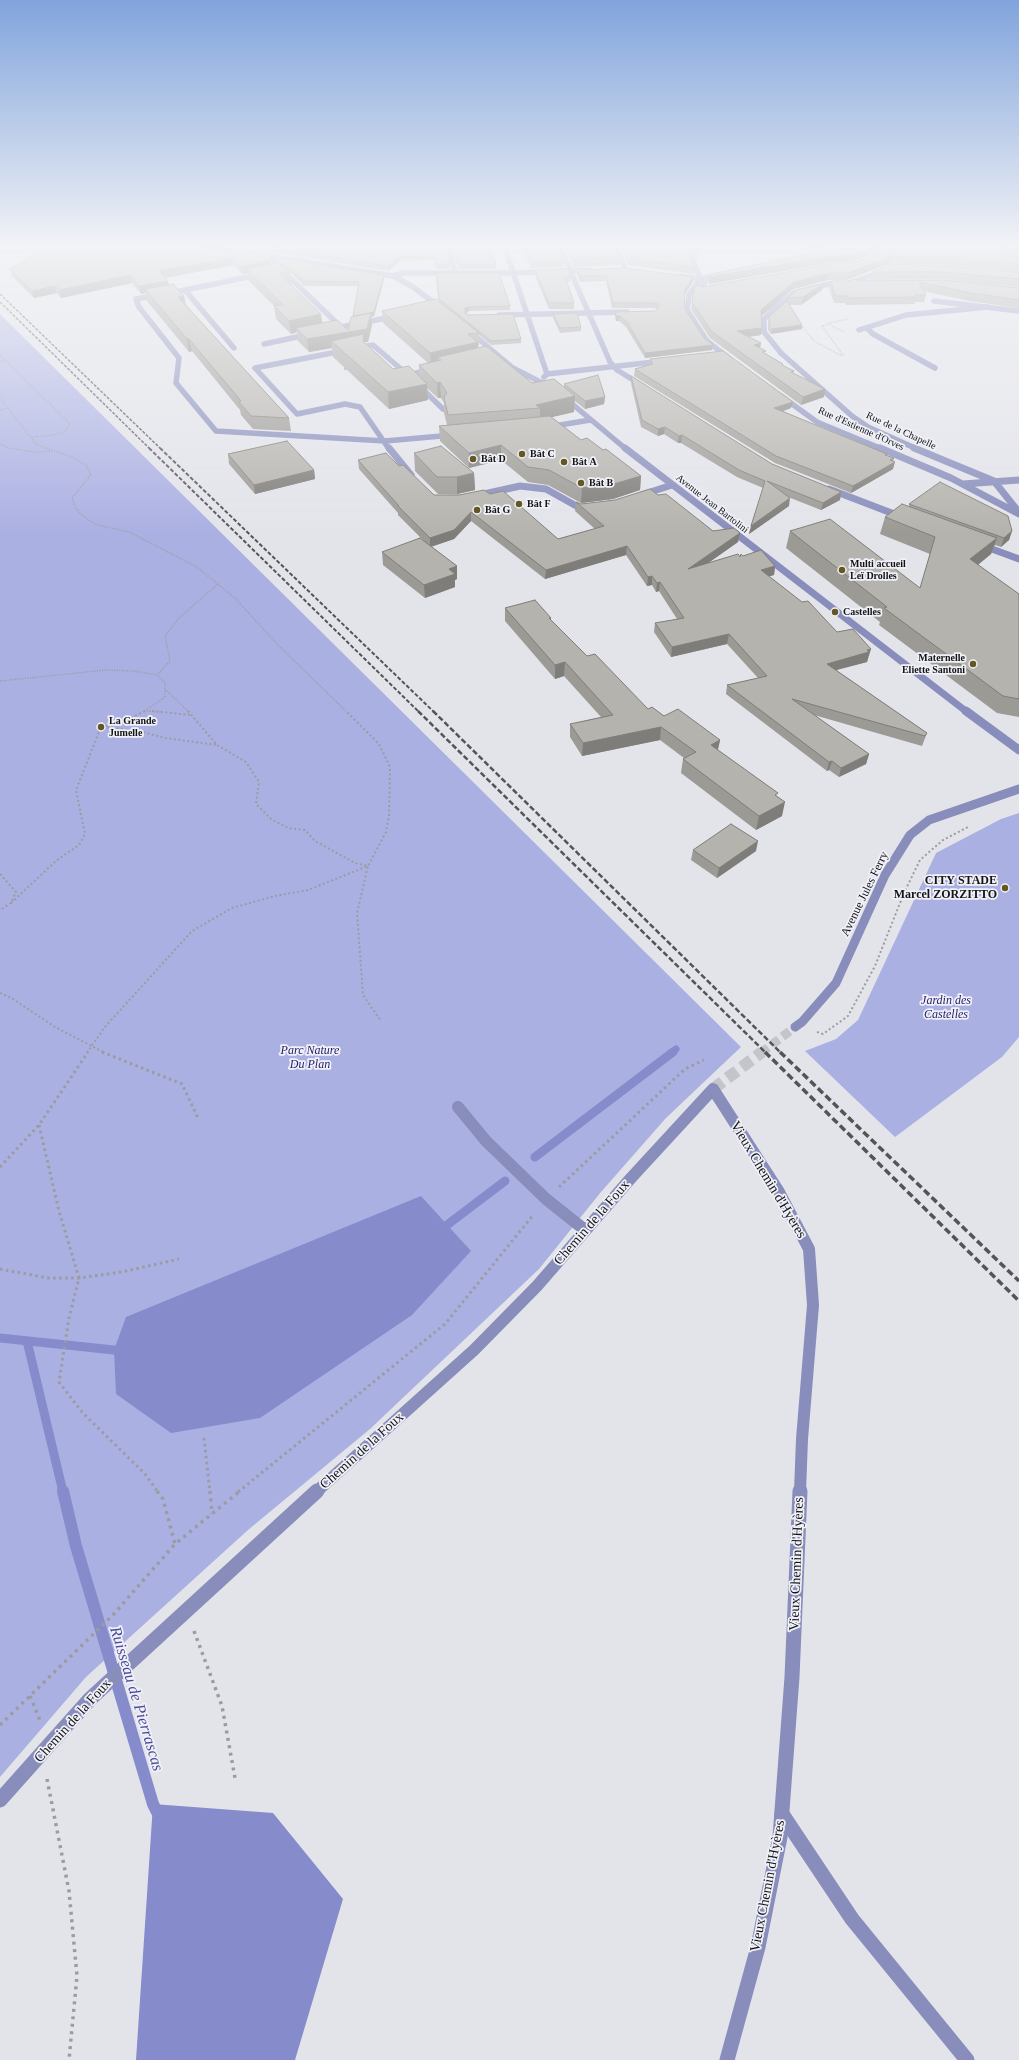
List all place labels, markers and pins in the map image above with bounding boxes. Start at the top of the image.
place label: Bât C [530,448,555,460]
marker: Bât C [517,449,527,459]
place label: Bât D [481,453,506,465]
marker: Bât D [468,454,478,464]
place label: Bât A [572,456,597,468]
marker: Bât A [559,457,569,467]
place label: Bât B [589,477,613,489]
marker: Bât B [576,478,586,488]
place label: Bât F [527,498,551,510]
marker: Bât F [514,499,524,509]
place label: Bât G [485,504,510,516]
marker: Bât G [472,505,482,515]
place label: Multi accueil Leï Drolles [850,558,906,582]
marker: Multi accueil Leï Drolles [837,565,847,575]
place label: Castelles [843,606,881,618]
marker: Castelles [830,607,840,617]
place label: Maternelle Eliette Santoni [902,652,965,676]
marker: Maternelle Eliette Santoni [968,659,978,669]
place label: La Grande Jumelle [109,715,156,738]
marker: La Grande Jumelle [96,722,106,732]
place label: CITY STADE Marcel ZORZITTO [894,874,997,902]
marker: CITY STADE Marcel ZORZITTO [1000,883,1010,893]

